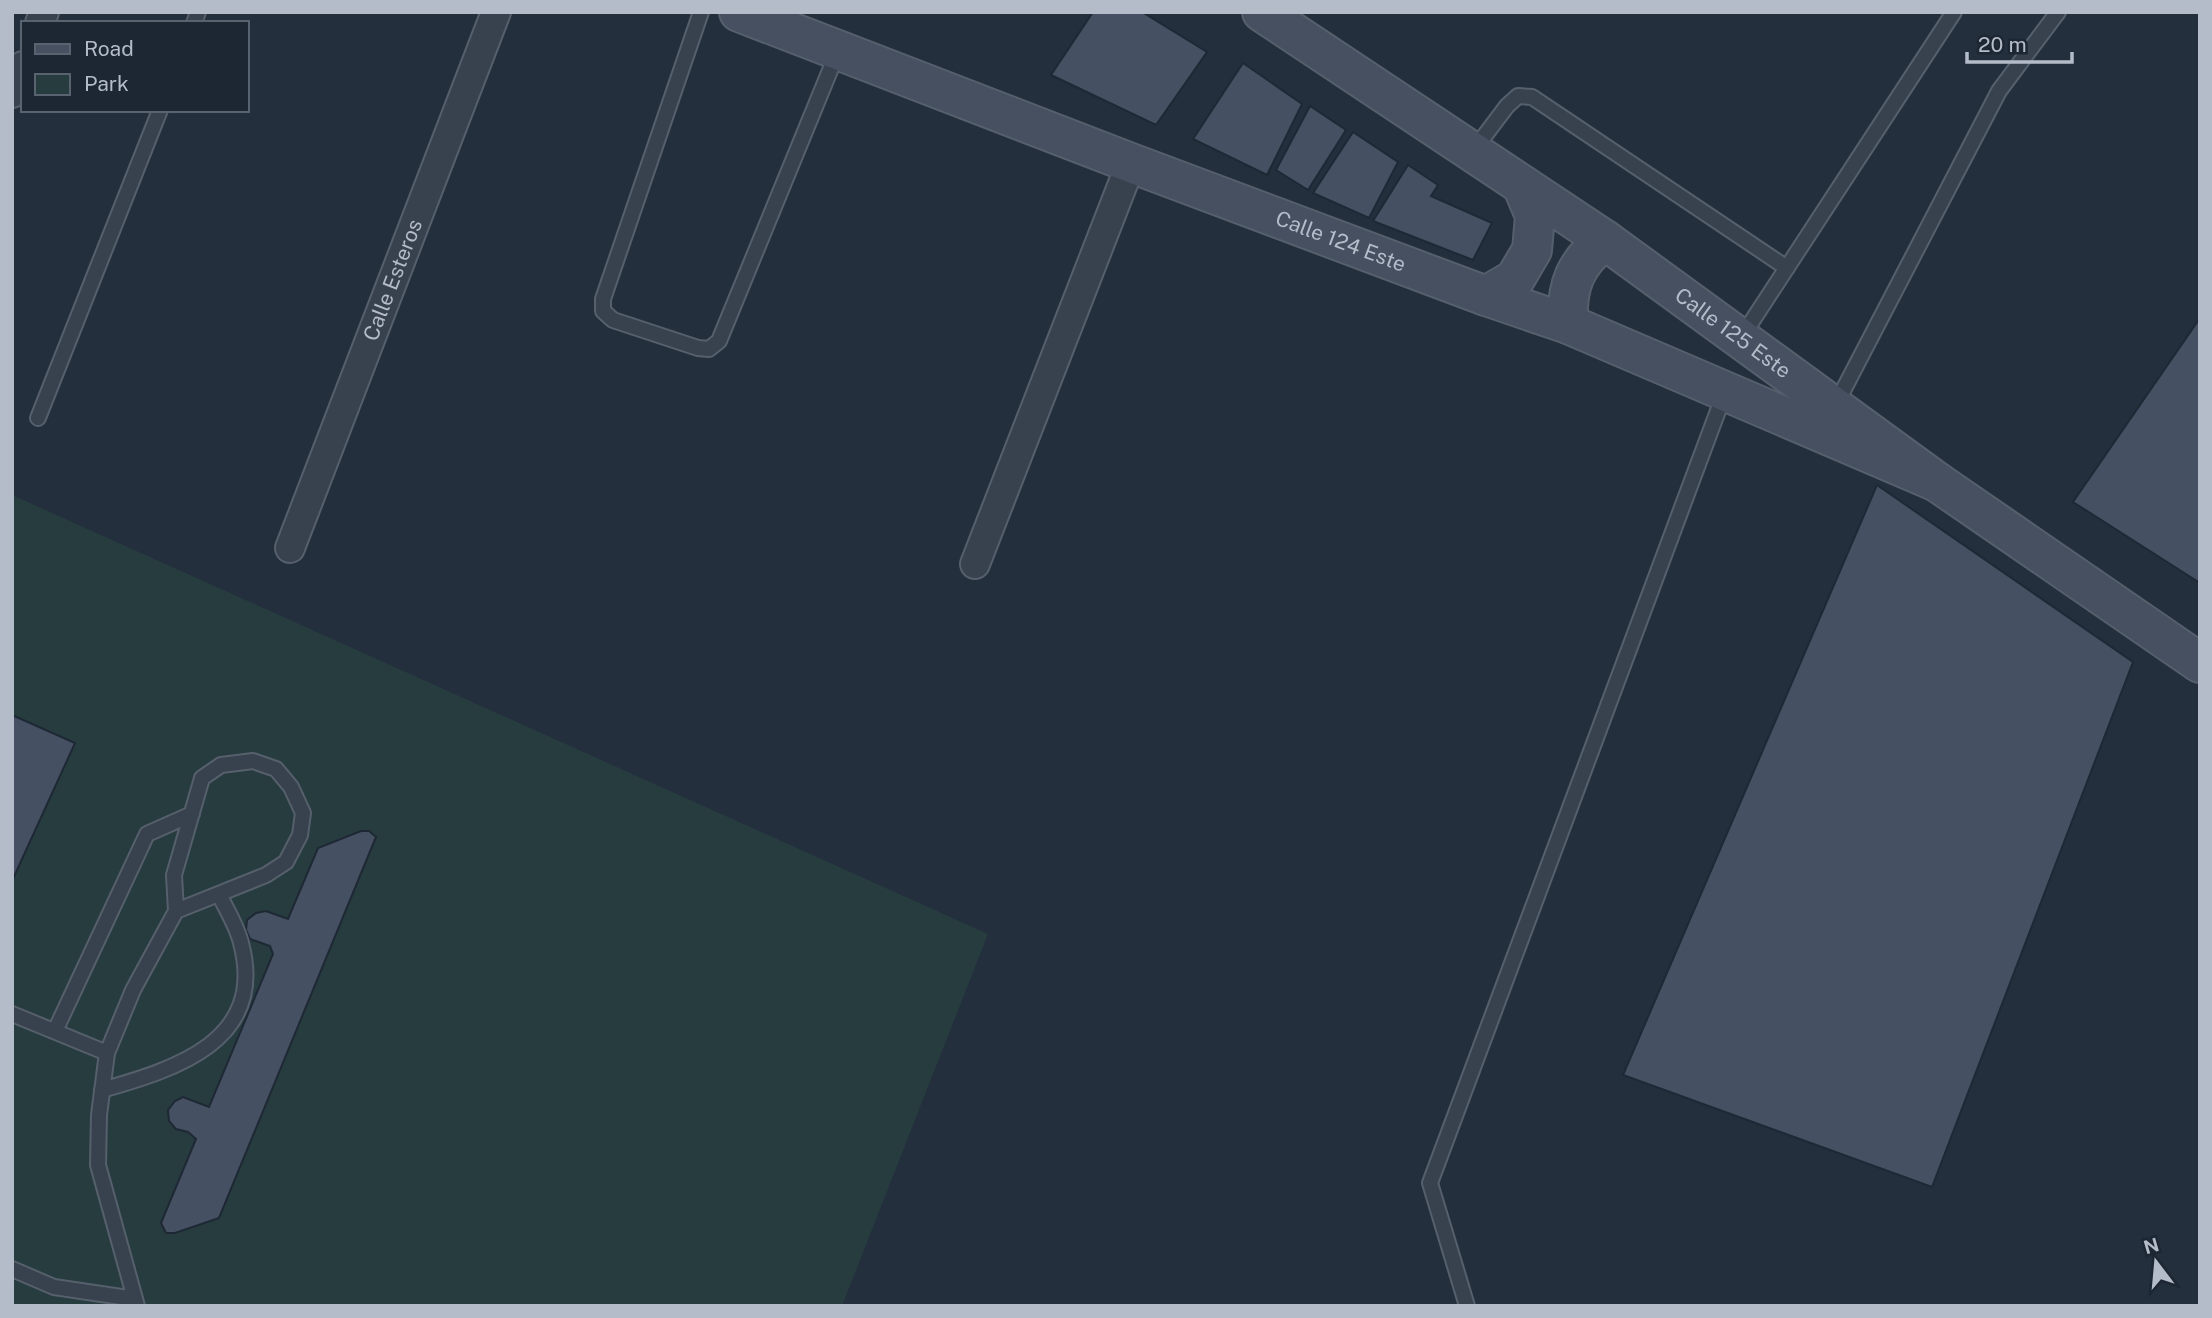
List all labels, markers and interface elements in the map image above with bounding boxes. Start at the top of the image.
legend [21,21,248,112]
scale bar [1967,21,2072,65]
text: 20 m [1978,32,2027,57]
text: Road [84,36,134,61]
text: Park [84,71,129,96]
street label: Calle 124 Este [1272,205,1409,277]
street label: Calle Esteros [358,216,427,344]
street label: Calle 125 Este [1670,282,1796,383]
north arrow [2121,1227,2191,1297]
text: N [2141,1233,2161,1258]

